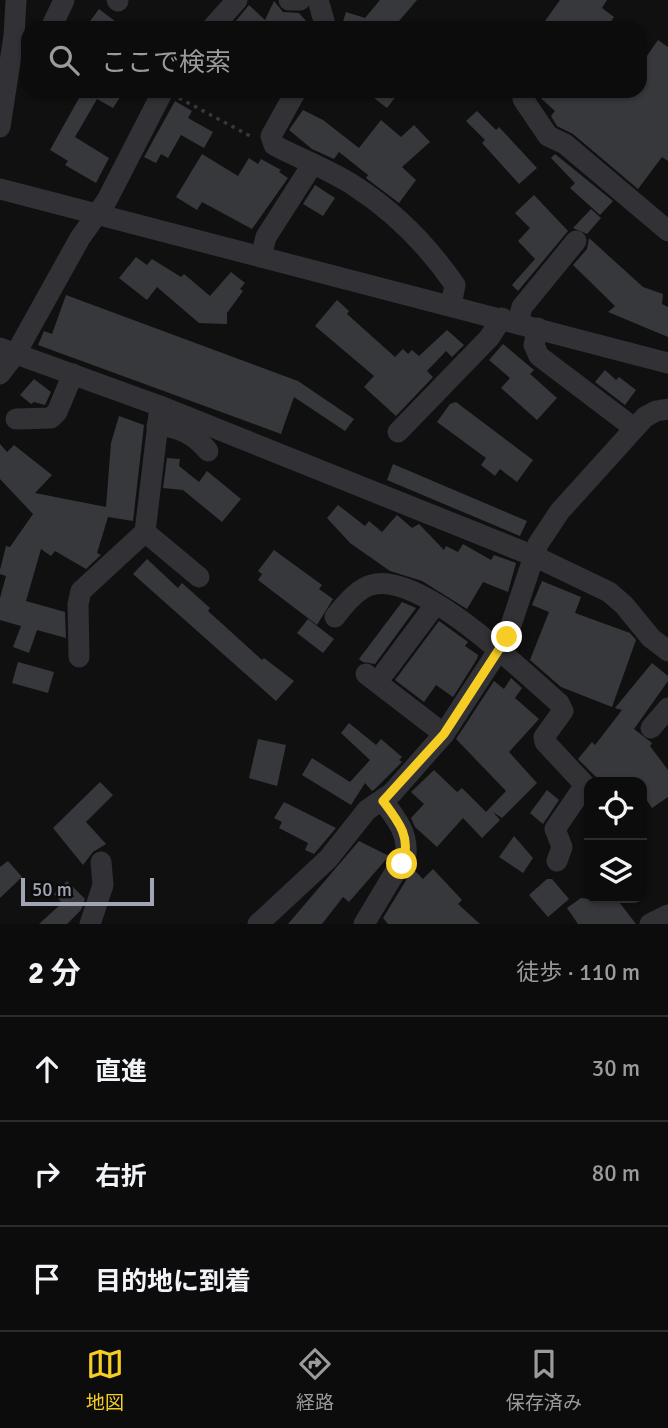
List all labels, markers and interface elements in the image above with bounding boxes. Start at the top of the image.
search box [21,21,647,98]
icon: search [45,41,83,79]
text: ここで検索 [101,47,231,79]
route end [491,621,522,652]
map controls [584,777,647,903]
button: locate [584,777,647,840]
button: layers [584,840,647,903]
route start [386,848,417,879]
scale bar [21,875,154,907]
text: 50 m [32,878,72,902]
text: 2 分 [28,955,81,992]
text: 徒歩 · 110 m [516,958,640,987]
icon: ahead [28,1050,66,1088]
text: 30 m [592,1054,640,1083]
text: 直進 [95,1056,147,1088]
icon: right [28,1155,66,1193]
text: 80 m [592,1159,640,1188]
text: 右折 [95,1161,147,1193]
icon: arrive [28,1260,66,1298]
text: 目的地に到着 [95,1266,251,1298]
tab: 地図 [86,1345,124,1415]
tab: 経路 [296,1345,334,1415]
tab: 保存済み [506,1345,582,1415]

